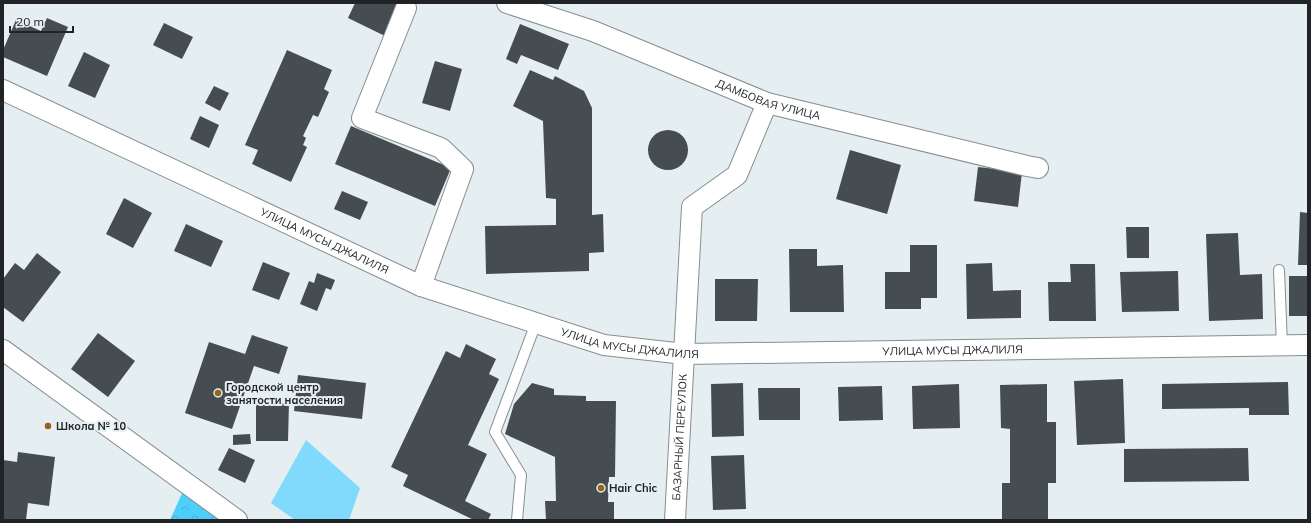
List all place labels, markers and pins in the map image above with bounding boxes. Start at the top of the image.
place label: Городской центр занятости населения [226,380,343,407]
marker: Городской центр занятости населения [213,388,223,398]
place label: Школа № 10 [56,419,126,433]
marker: Школа № 10 [43,421,53,431]
place label: Hair Chic [609,481,658,495]
marker: Hair Chic [596,483,606,493]

